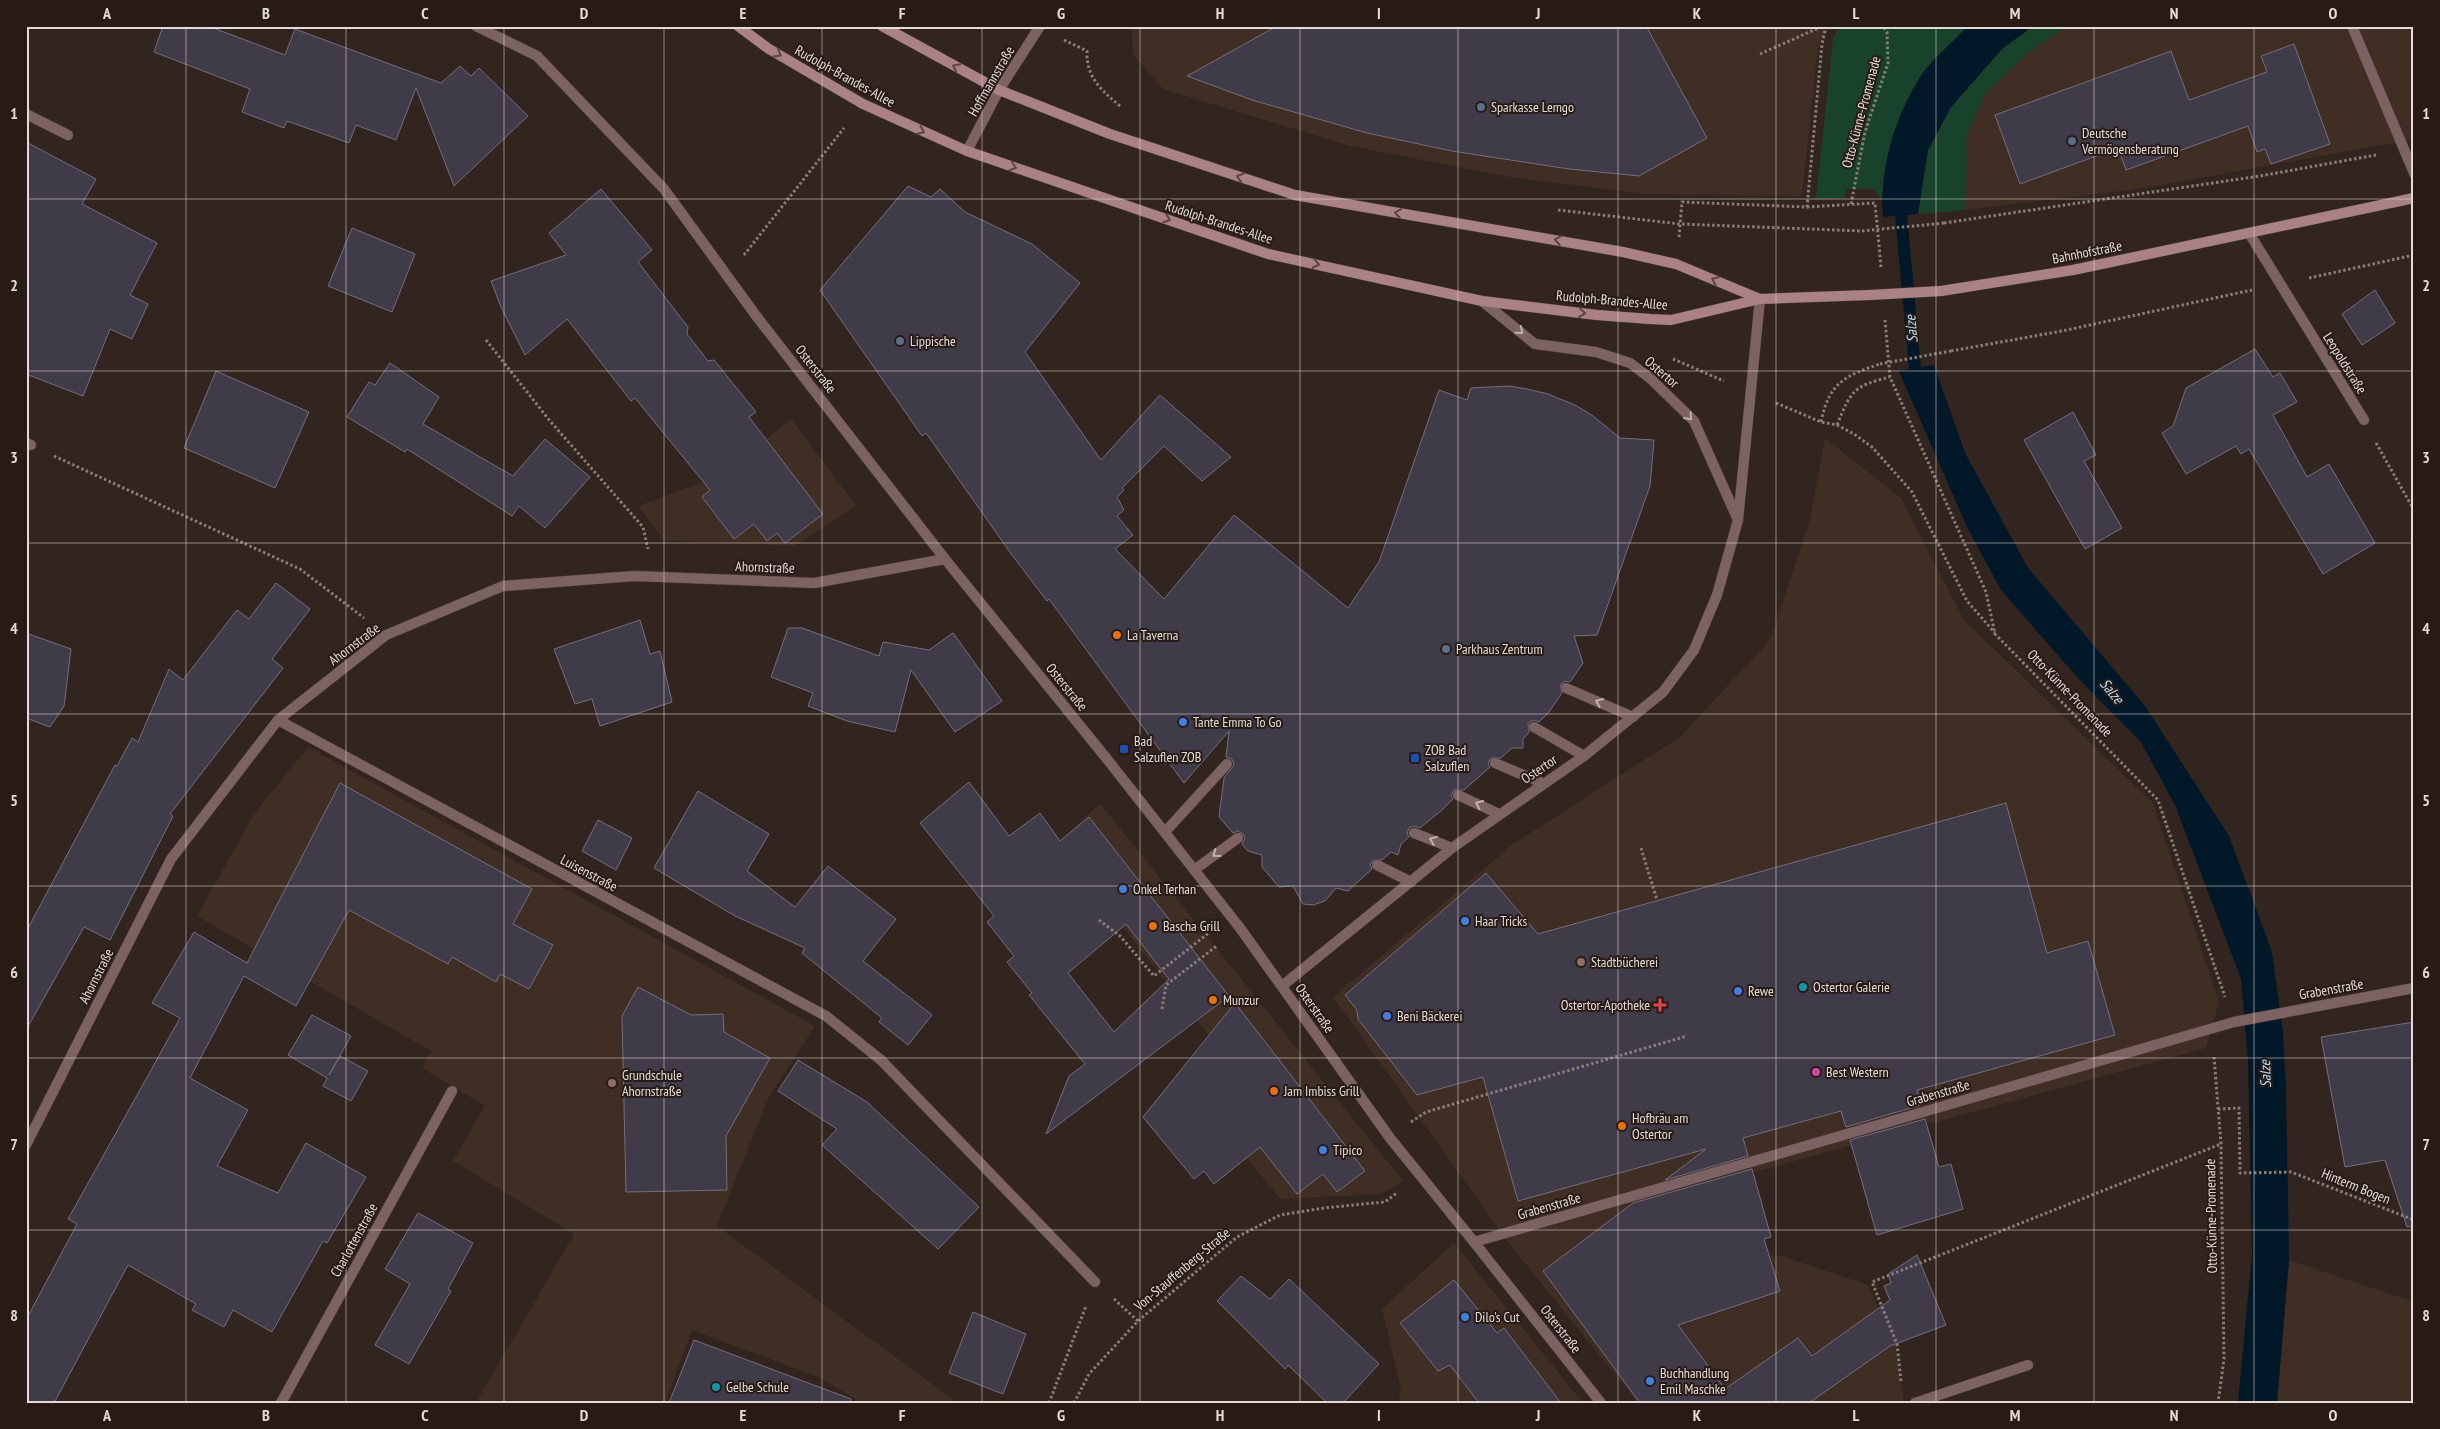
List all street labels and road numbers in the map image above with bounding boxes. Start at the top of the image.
street label: Rudolph-Brandes-Allee [792,41,898,111]
street label: Hoffmannstraße [964,42,1018,119]
street label: Otto-Künne-Promenade [1837,54,1885,170]
street label: Rudolph-Brandes-Allee [1163,196,1275,248]
street label: Bahnhofstraße [2051,236,2124,268]
street label: Rudolph-Brandes-Allee [1556,286,1669,314]
street label: Leopoldstraße [2319,329,2371,397]
street label: Osterstraße [792,341,841,397]
street label: Ostertor [1641,352,1683,392]
street label: Ahornstraße [735,557,795,577]
street label: Ahornstraße [325,619,383,669]
street label: Otto-Künne-Promenade [2024,645,2117,741]
street label: Osterstraße [1042,659,1092,715]
street label: Ostertor [1517,750,1561,788]
street label: Luisenstraße [557,850,621,896]
street label: Ahornstraße [74,945,118,1007]
street label: Grabenstraße [2297,974,2365,1004]
street label: Osterstraße [1291,980,1339,1036]
street label: Grabenstraße [1904,1075,1972,1111]
street label: Otto-Künne-Promenade [2201,1158,2221,1274]
street label: Hinterm Bogen [2319,1164,2393,1208]
street label: Grabenstraße [1515,1188,1583,1224]
street label: Charlottenstraße [326,1200,382,1280]
street label: Von-Stauffenberg-Straße [1129,1223,1234,1315]
street label: Osterstraße [1537,1301,1586,1357]

